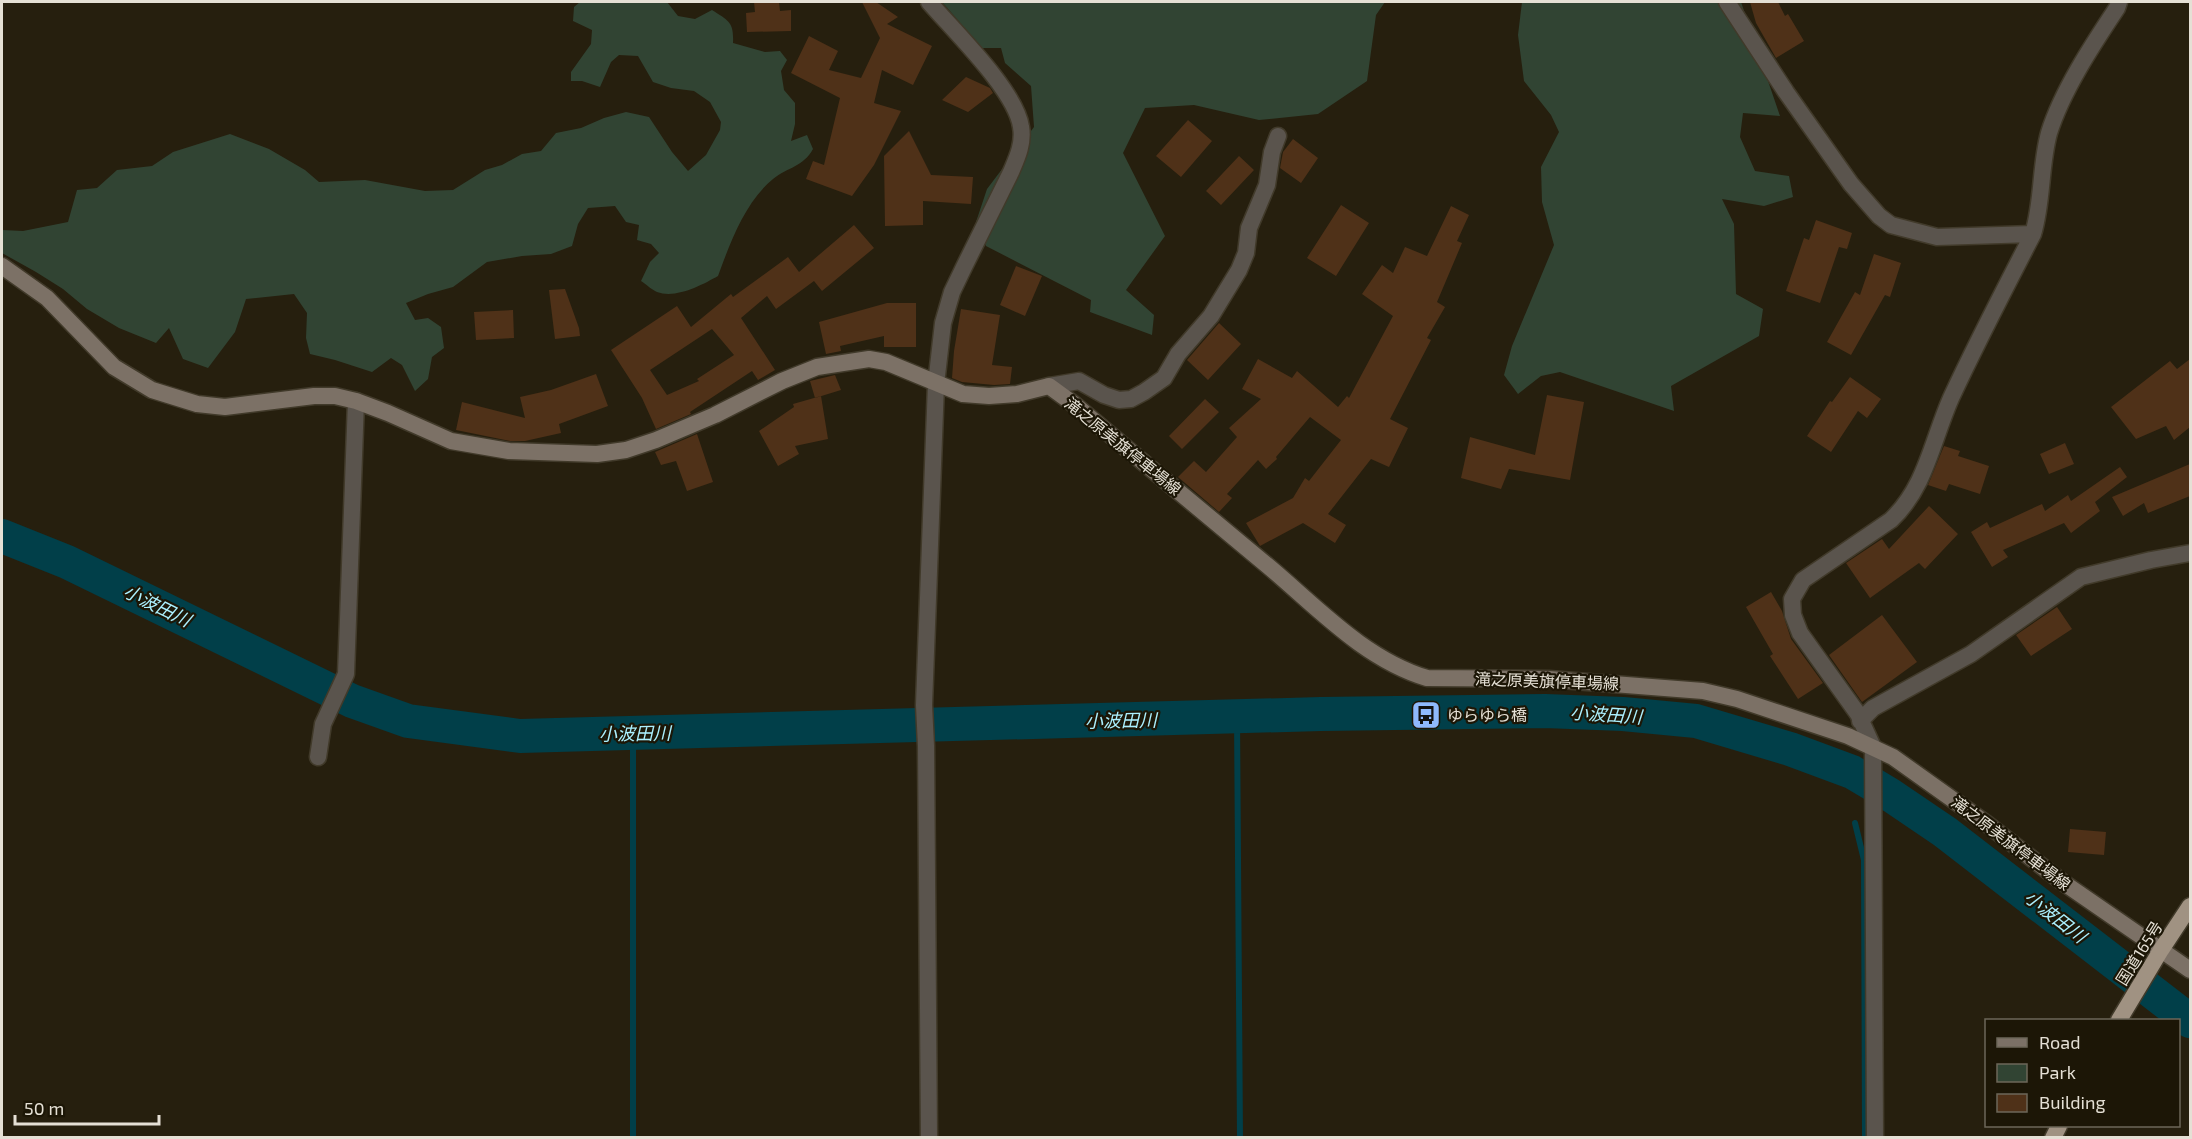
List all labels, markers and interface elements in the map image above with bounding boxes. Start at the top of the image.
street label: 滝之原美旗停車場線 [1061,393,1185,498]
water label: 小波田川 [120,579,196,632]
street label: 滝之原美旗停車場線 [1475,668,1619,693]
bus stop icon: ゆらゆら橋 [1410,699,1442,731]
water label: 小波田川 [1569,701,1645,728]
place label: ゆらゆら橋 [1447,705,1527,724]
water label: 小波田川 [1085,708,1159,732]
water label: 小波田川 [599,721,673,745]
street label: 滝之原美旗停車場線 [1948,792,2075,894]
water label: 小波田川 [2020,885,2092,948]
street label: 国道165号 [2111,917,2166,988]
legend [1985,1019,2180,1127]
text: Road [2039,1031,2080,1053]
text: Park [2039,1061,2076,1083]
scale bar [15,1088,159,1126]
text: Building [2039,1091,2106,1113]
text: 50 m [24,1097,64,1119]

